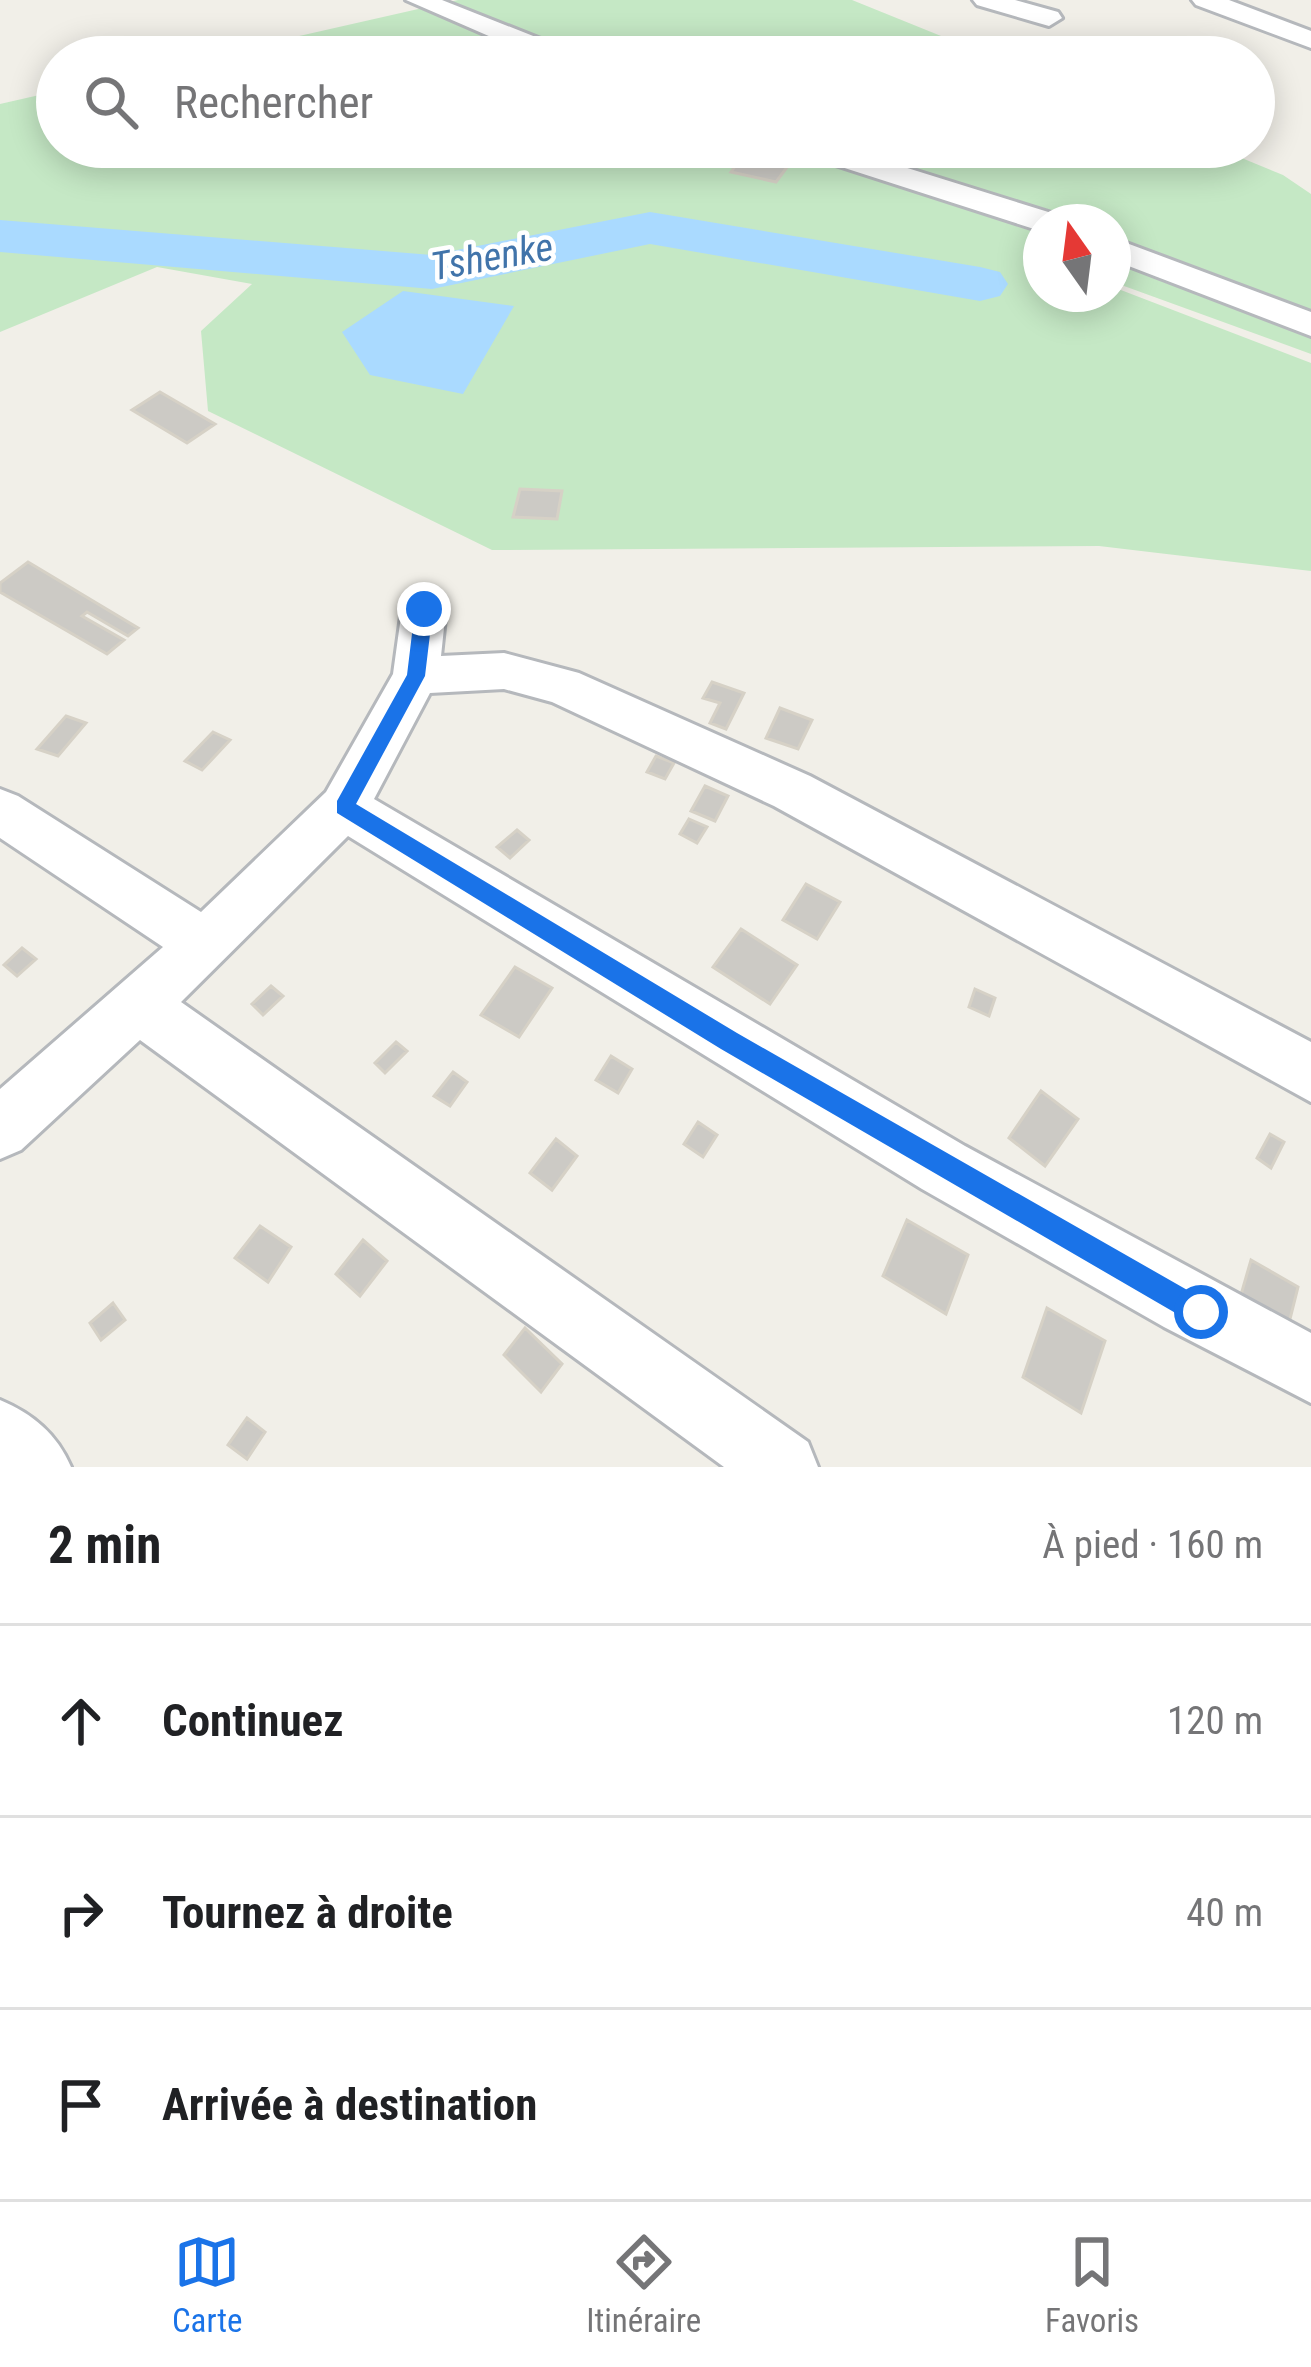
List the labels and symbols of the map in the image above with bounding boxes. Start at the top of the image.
north arrow [1023,204,1131,312]
water label: Tshenke [427,224,557,290]
route end [397,582,451,636]
route start [1174,1285,1228,1339]

